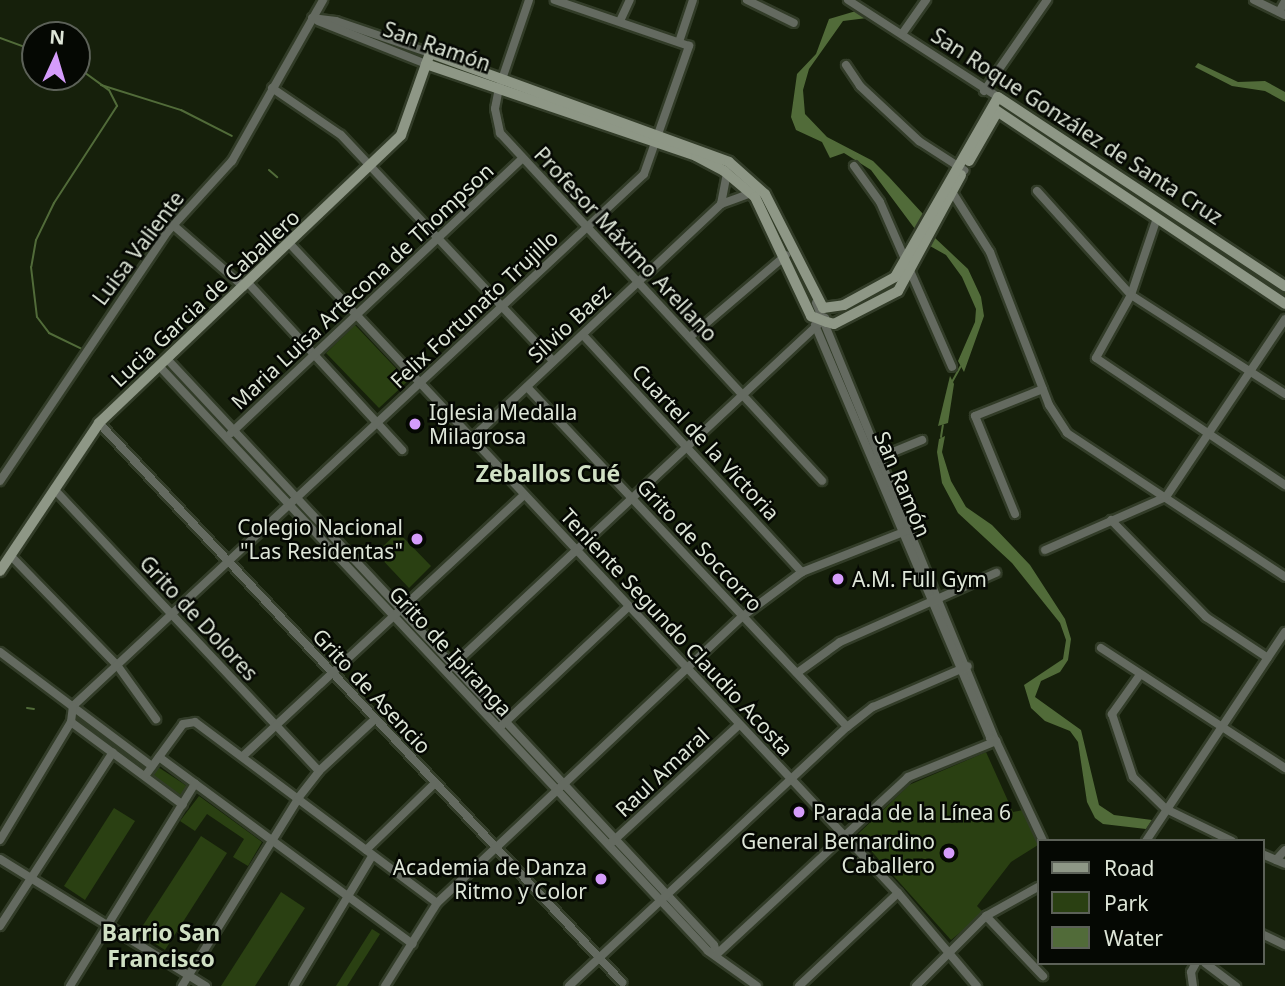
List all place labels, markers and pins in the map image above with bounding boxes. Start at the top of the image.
place label: Iglesia Medalla Milagrosa [429,399,577,449]
marker: Iglesia Medalla Milagrosa [407,416,423,432]
place label: Colegio Nacional "Las Residentas" [237,514,403,564]
marker: Colegio Nacional "Las Residentas" [409,531,425,547]
place label: A.M. Full Gym [852,566,987,592]
marker: A.M. Full Gym [830,571,846,587]
place label: Parada de la Línea 6 [813,799,1011,825]
marker: Parada de la Línea 6 [791,804,807,820]
place label: General Bernardino Caballero [741,828,935,878]
marker: General Bernardino Caballero [941,845,957,861]
place label: Academia de Danza Ritmo y Color [393,854,587,904]
marker: Academia de Danza Ritmo y Color [593,871,609,887]

